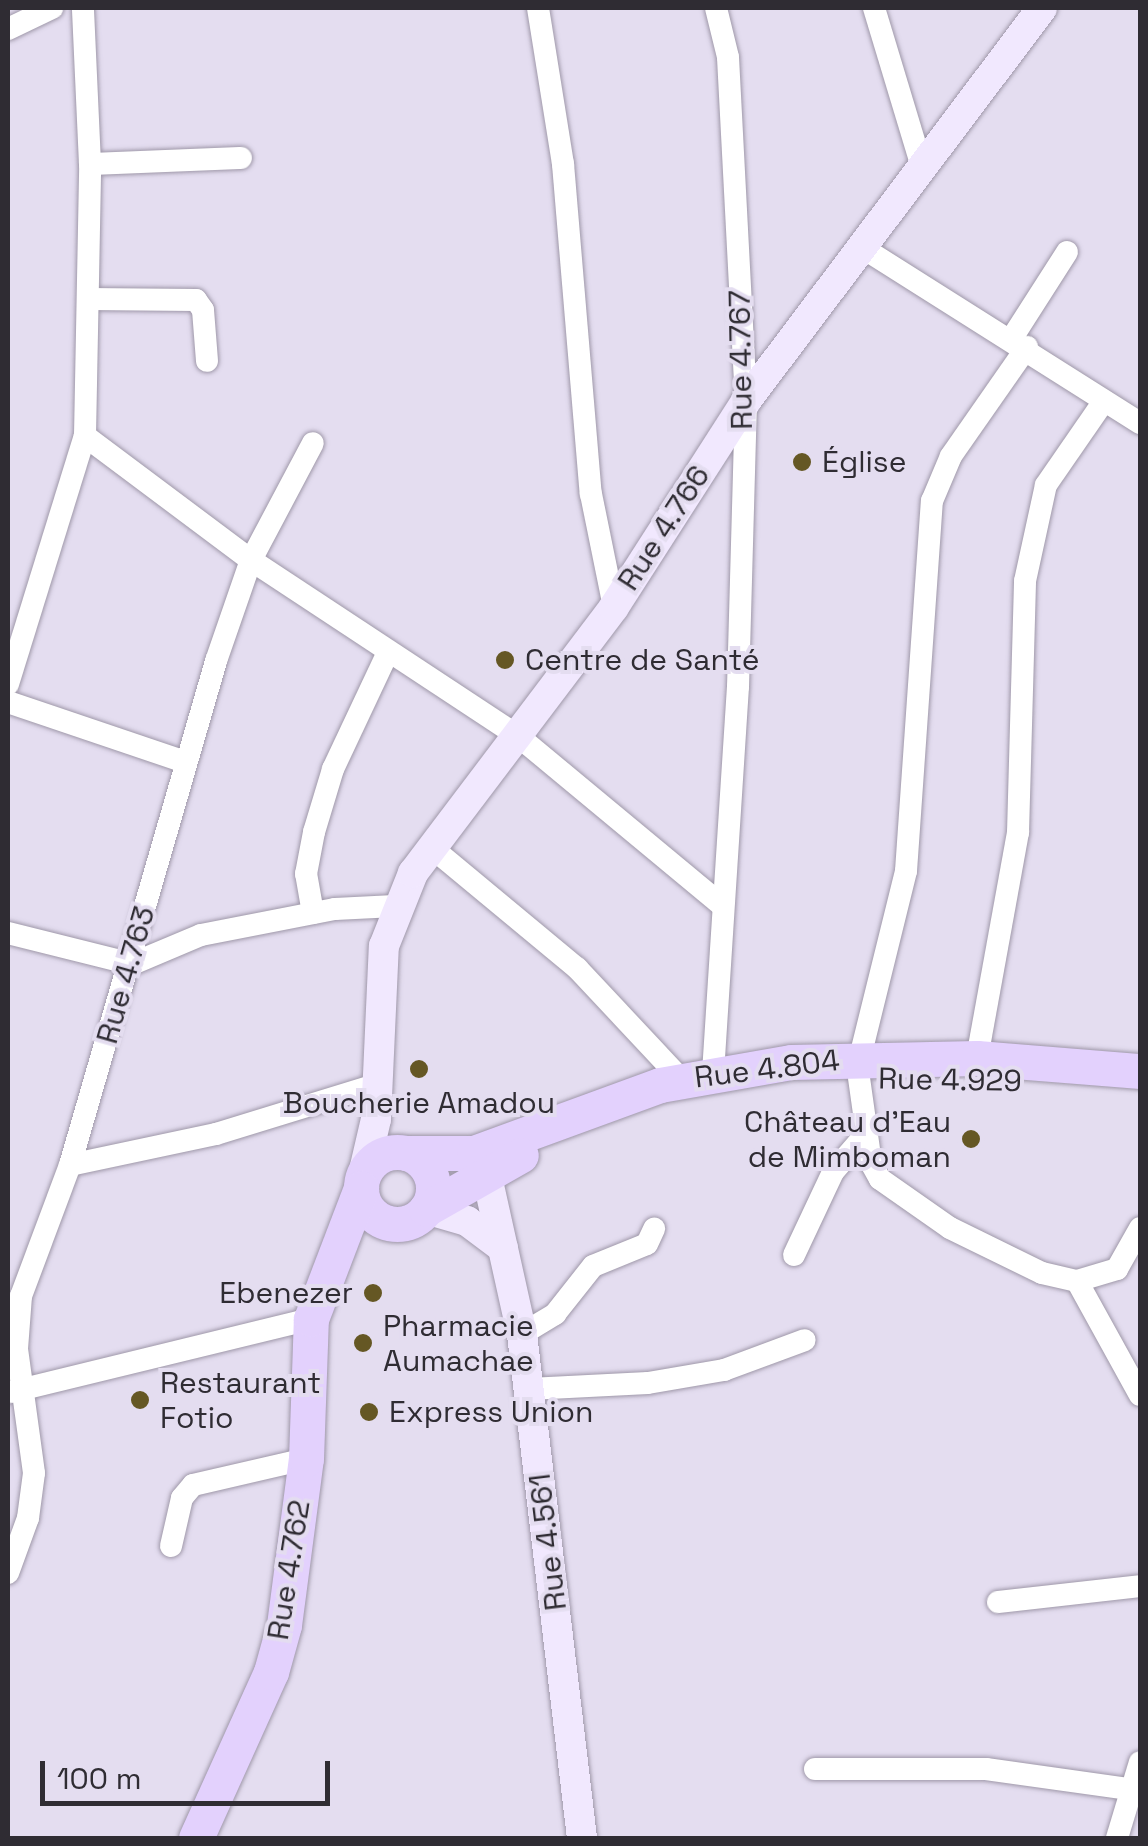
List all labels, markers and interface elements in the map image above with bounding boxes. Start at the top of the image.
street label: Rue 4.767 [722,290,760,430]
place label: Église [822,444,906,480]
marker: Église [791,451,813,473]
street label: Rue 4.766 [610,459,718,597]
place label: Centre de Santé [525,642,759,678]
marker: Centre de Santé [494,649,516,671]
street label: Rue 4.763 [89,902,163,1048]
street label: Rue 4.804 [692,1042,842,1096]
marker: Boucherie Amadou [408,1058,430,1080]
street label: Rue 4.929 [878,1061,1022,1099]
place label: Boucherie Amadou [283,1085,555,1121]
place label: Château d'Eau de Mimboman [744,1104,951,1174]
marker: Château d'Eau de Mimboman [960,1128,982,1150]
place label: Ebenezer [219,1275,353,1311]
marker: Ebenezer [362,1282,384,1304]
place label: Pharmacie Aumachae [383,1308,534,1378]
marker: Pharmacie Aumachae [352,1332,374,1354]
place label: Restaurant Fotio [160,1365,321,1436]
marker: Restaurant Fotio [129,1389,151,1411]
place label: Express Union [389,1394,594,1430]
marker: Express Union [358,1401,380,1423]
street label: Rue 4.561 [522,1471,574,1613]
street label: Rue 4.762 [260,1498,318,1642]
scale bar [45,1741,335,1803]
text: 100 m [57,1759,142,1798]

